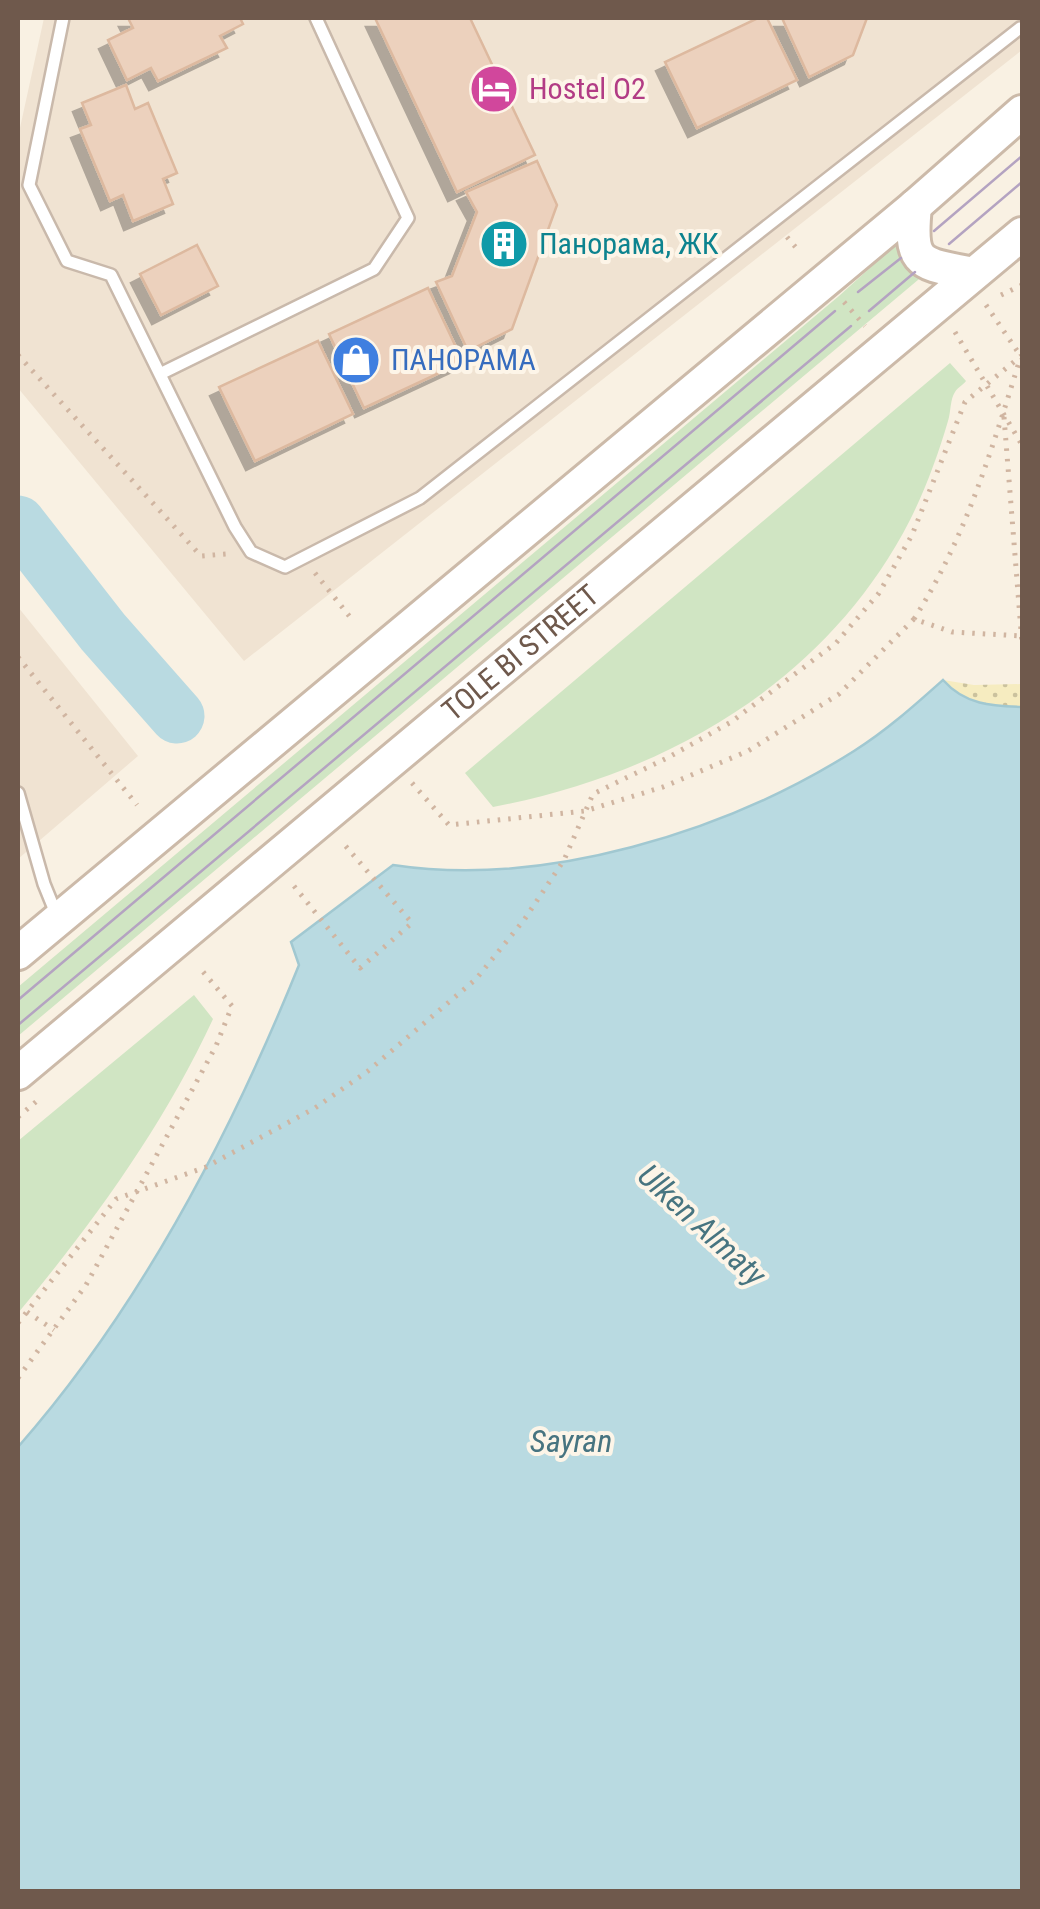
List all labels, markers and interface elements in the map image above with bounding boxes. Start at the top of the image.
hotel icon: Hostel O2 [468,63,520,115]
place label: Hostel O2 [529,71,646,106]
building icon: Панорама, ЖК [478,218,530,270]
place label: Панорама, ЖК [539,226,719,261]
shop icon: ПАНОРАМА [330,334,382,386]
place label: ПАНОРАМА [391,342,536,377]
street label: TOLE BI STREET [435,577,606,728]
water label: Ulken Almaty [630,1156,774,1294]
water label: Sayran [530,1422,612,1460]

